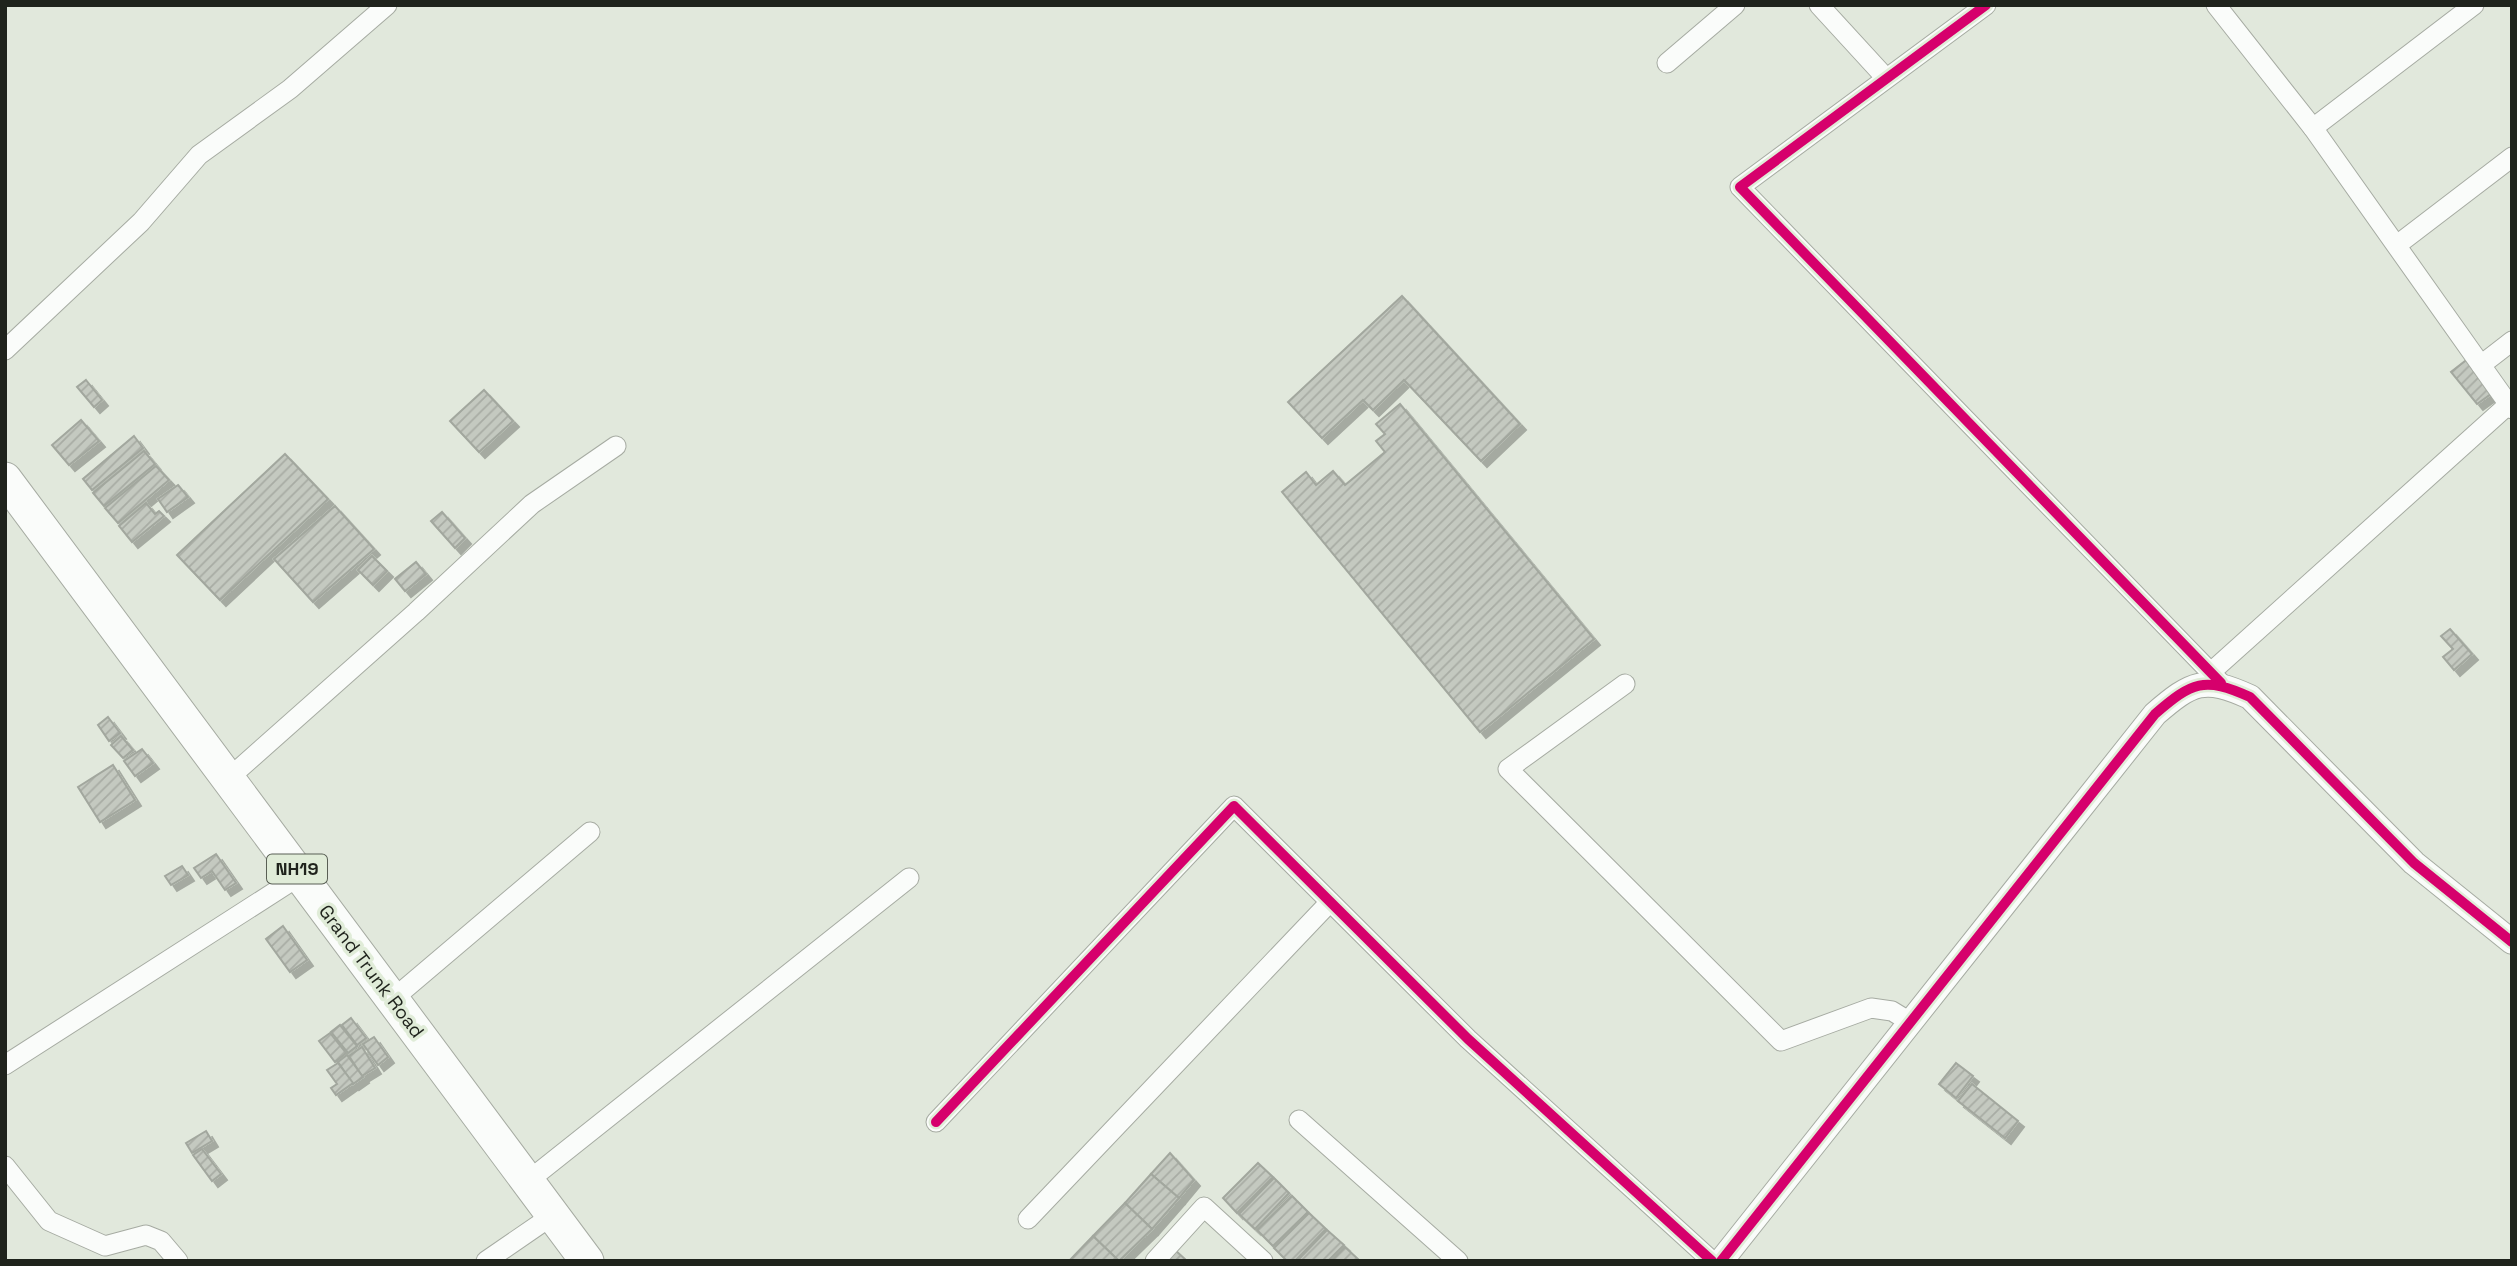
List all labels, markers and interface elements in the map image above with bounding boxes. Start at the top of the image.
road number: NH19 [267,854,327,884]
street label: Grand Trunk Road [313,900,430,1043]

